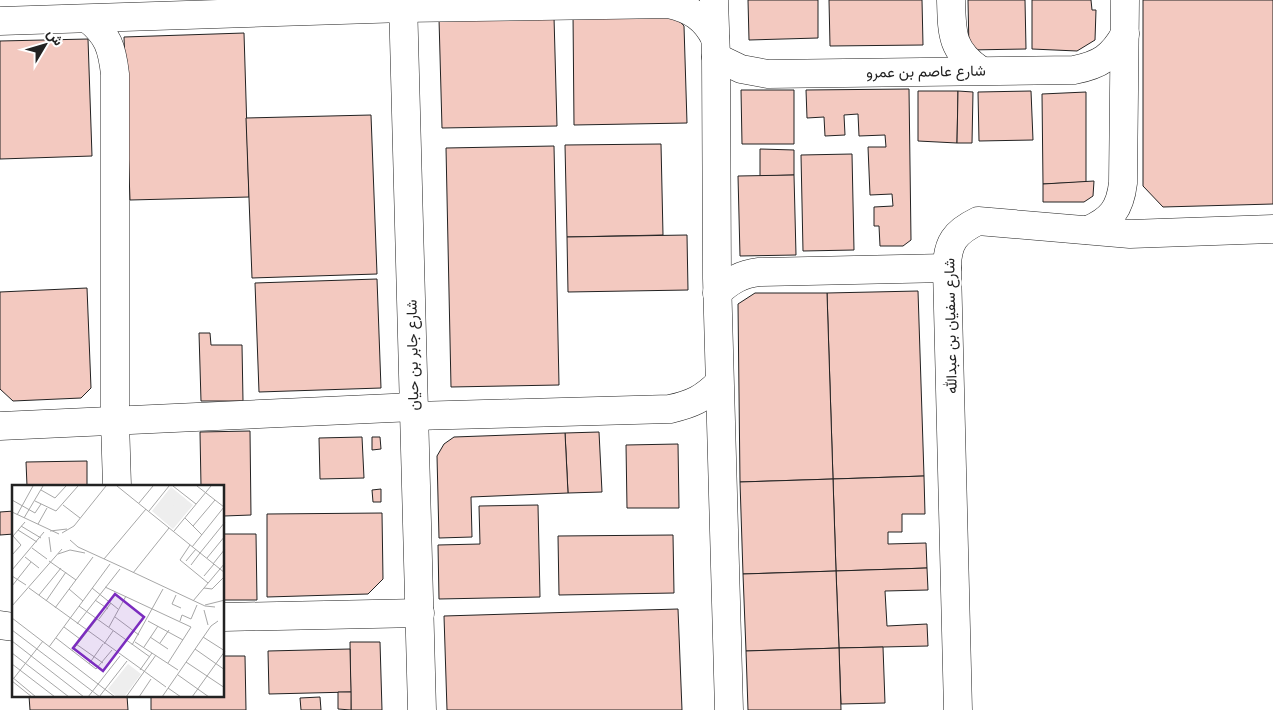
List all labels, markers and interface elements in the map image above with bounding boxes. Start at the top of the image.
north arrow [20,20,70,70]
text: ش [43,25,68,49]
street label: شارع عاصم بن عمرو [866,60,986,84]
street label: شارع سفيان بن عبدالله [939,258,963,394]
street label: شارع جابر بن حيان [402,299,424,411]
inset map [12,485,225,698]

